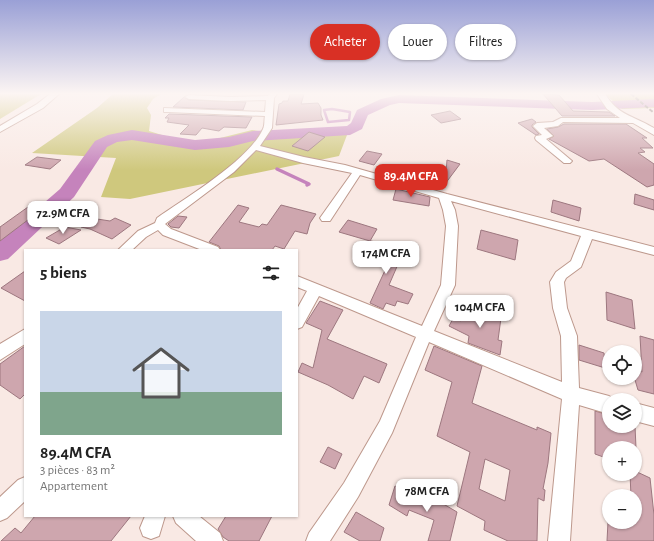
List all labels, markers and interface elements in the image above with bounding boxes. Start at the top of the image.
chip: Acheter [310,24,380,60]
chip: Louer [388,24,447,60]
chip: Filtres [455,24,516,60]
pin: 89.4M CFA [365,164,457,198]
text: 89.4M CFA [384,170,438,183]
pin: 72.9M CFA [17,201,109,235]
text: 72.9M CFA [36,207,90,220]
pin: 174M CFA [345,241,427,275]
text: 174M CFA [361,247,411,260]
icon: filters [260,262,282,284]
text: 5 biens [40,264,87,281]
pin: 104M CFA [439,295,521,329]
text: 104M CFA [455,301,505,314]
icon: home [125,337,197,409]
map controls [602,345,642,529]
button: locate [602,345,642,385]
button: layers [602,393,642,433]
button: + [602,441,642,481]
text: 89.4M CFA [40,444,111,461]
text: 3 pièces · 83 m² [40,464,115,477]
pin: 78M CFA [390,479,464,513]
text: Appartement [40,480,108,493]
text: 78M CFA [405,485,449,498]
button: − [602,489,642,529]

